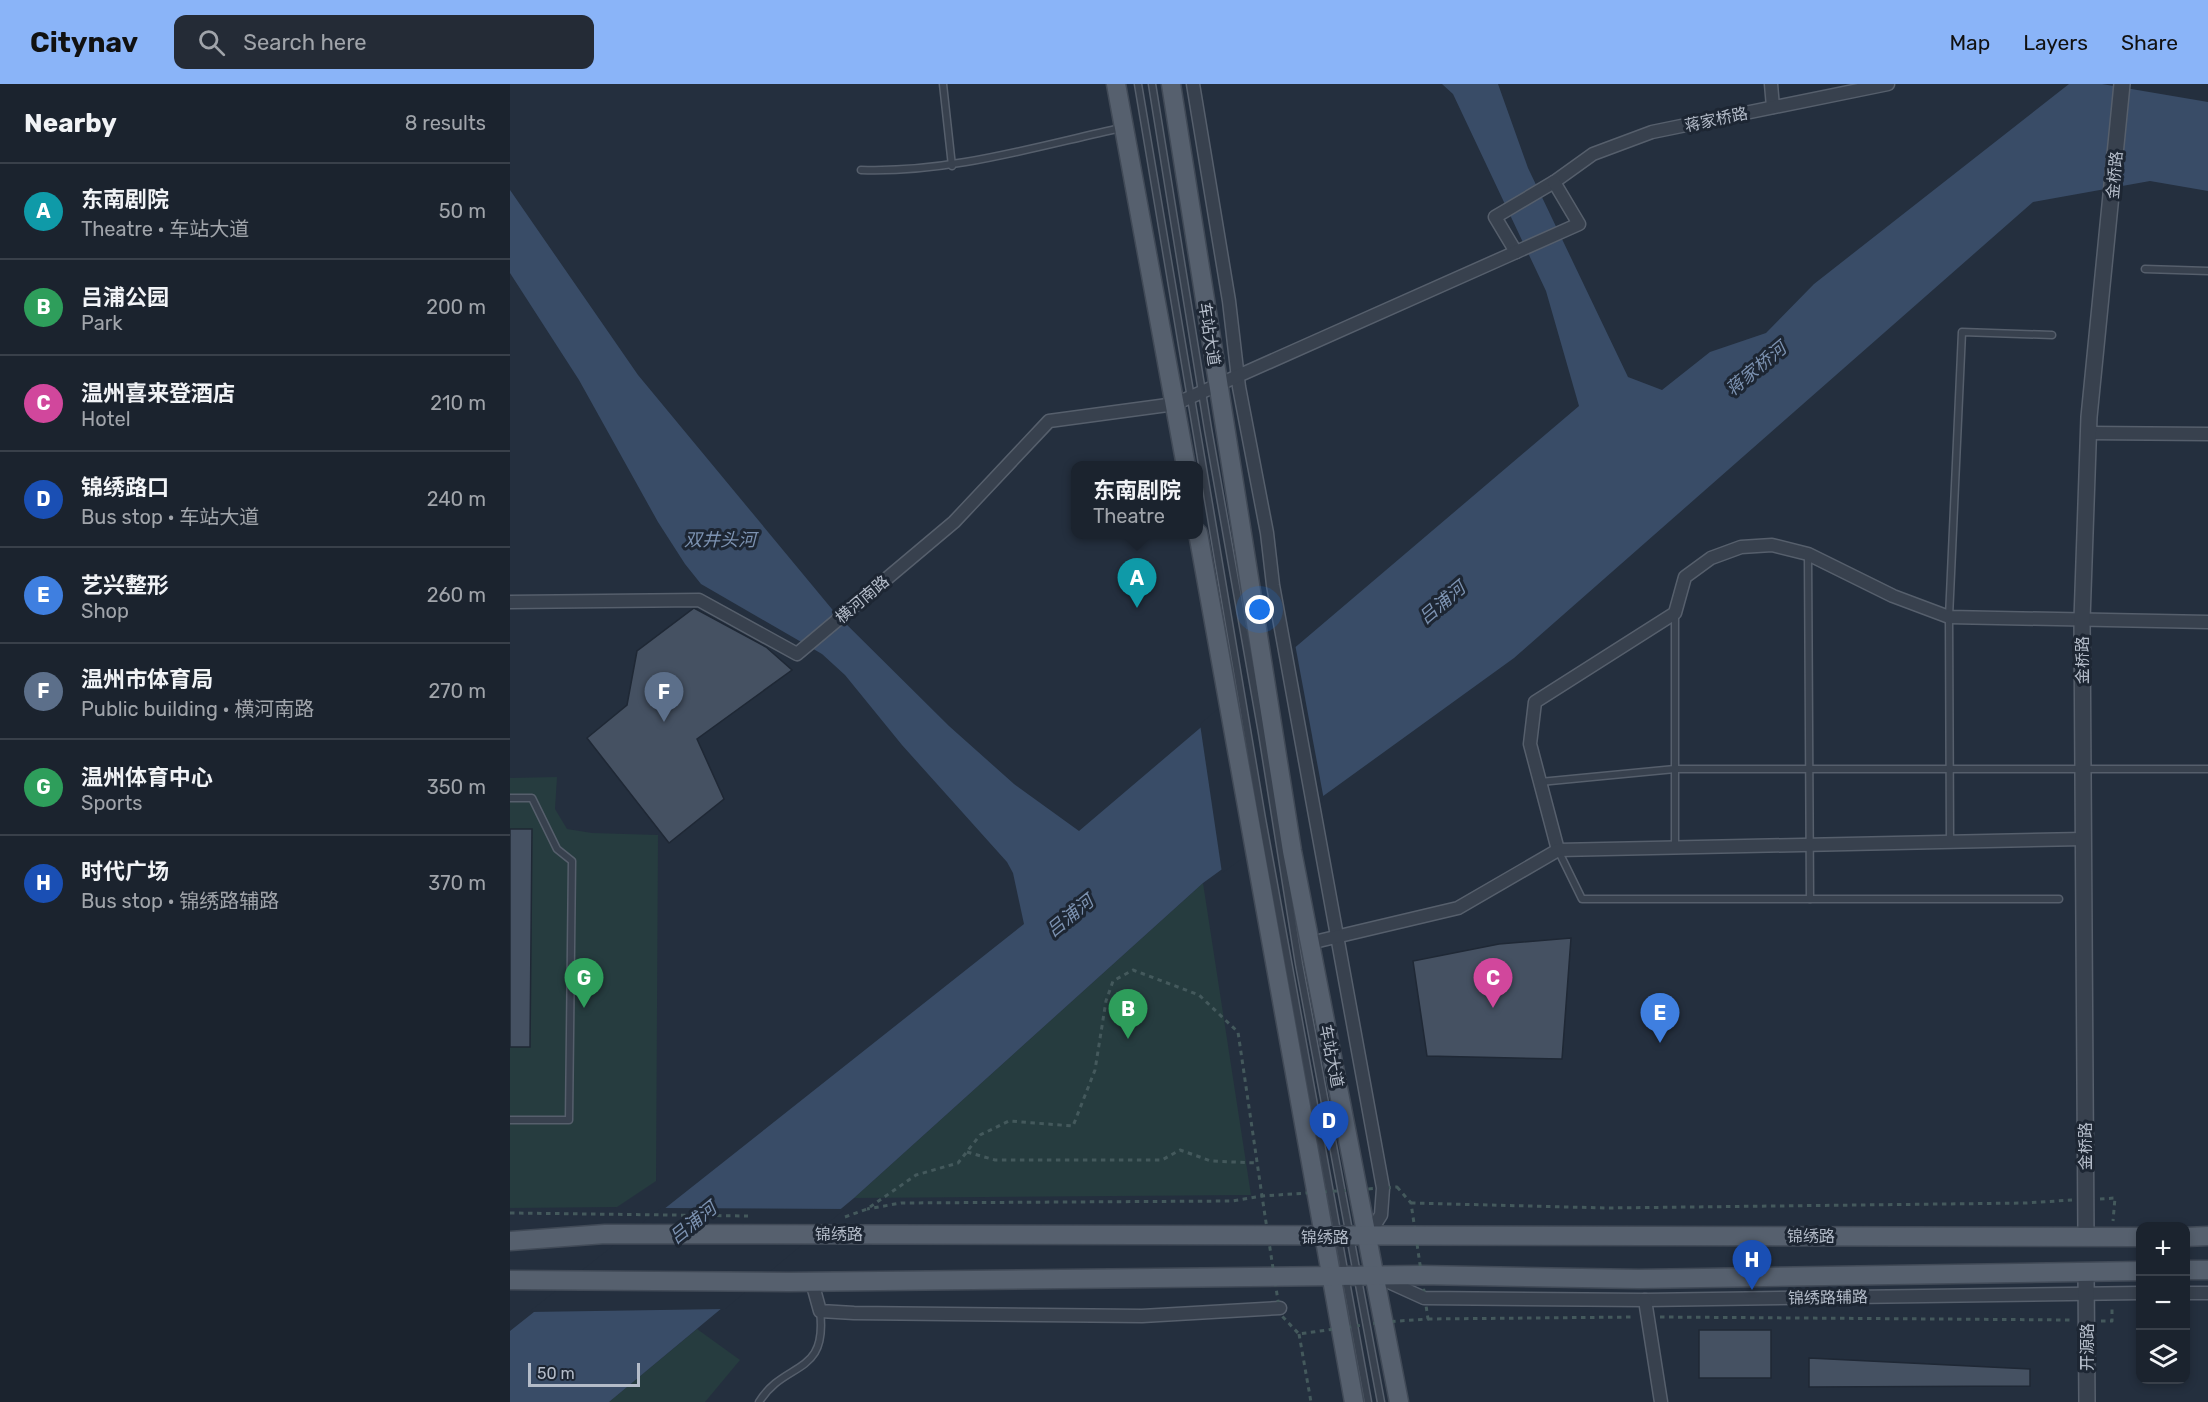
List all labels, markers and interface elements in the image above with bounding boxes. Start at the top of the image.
search box [174,15,594,69]
text: Citynav [30,26,138,59]
icon: search [195,26,228,59]
text: Search here [243,29,367,56]
text: Map [1949,30,1990,55]
text: Layers [2023,30,2088,55]
text: Share [2121,30,2178,55]
street label: 蒋家桥路 [1683,104,1749,135]
text: Nearby [24,108,117,139]
text: 8 results [405,111,486,135]
street label: 金桥路 [2103,150,2126,200]
text: 东南剧院 [81,186,169,213]
text: A [36,199,51,223]
text: 50 m [439,199,486,223]
text: Theatre · 车站大道 [81,217,249,241]
text: 吕浦公园 [81,284,169,311]
text: B [36,295,51,319]
text: 200 m [426,295,486,319]
street label: 车站大道 [1195,301,1224,367]
text: Park [81,311,123,335]
water label: 蒋家桥河 [1721,336,1793,401]
text: 温州喜来登酒店 [81,380,235,407]
text: C [36,391,51,415]
text: 210 m [430,391,486,415]
text: Hotel [81,407,131,431]
popup [1071,461,1203,539]
text: 锦绣路口 [81,474,169,501]
text: 东南剧院 [1093,477,1181,504]
text: D [36,487,51,511]
text: 240 m [427,487,486,511]
text: Theatre [1093,504,1165,528]
text: Bus stop · 车站大道 [81,505,259,529]
water label: 双井头河 [684,529,759,551]
pin: A [1118,558,1156,608]
text: 艺兴整形 [81,572,169,599]
street label: 横河南路 [832,572,893,627]
water label: 吕浦河 [1414,575,1472,629]
text: E [37,583,50,607]
text: 260 m [427,583,486,607]
your location [1245,595,1274,624]
text: Shop [81,599,129,623]
street label: 金桥路 [2073,636,2092,684]
text: 温州市体育局 [81,666,213,693]
pin: F [644,672,684,722]
text: F [37,679,50,703]
text: 270 m [429,679,486,703]
text: Public building · 横河南路 [81,697,314,721]
text: 温州体育中心 [81,764,213,791]
text: G [36,775,51,799]
text: 350 m [427,775,486,799]
text: Sports [81,791,142,815]
text: 时代广场 [81,858,169,885]
text: H [36,871,51,895]
text: 370 m [428,871,486,895]
text: Bus stop · 锦绣路辅路 [81,889,279,913]
water label: 吕浦河 [1042,889,1100,942]
pin: G [564,958,604,1008]
pin: C [1474,958,1512,1008]
pin: B [1108,990,1148,1039]
pin: E [1640,994,1680,1043]
street label: 车站大道 [1316,1023,1347,1089]
pin: D [1310,1102,1348,1151]
street label: 金桥路 [2076,1122,2095,1170]
water label: 吕浦河 [665,1196,723,1249]
map controls [2136,1222,2190,1384]
button: + [2136,1222,2190,1276]
street label: 锦绣路 [815,1225,863,1244]
street label: 锦绣路 [1787,1227,1835,1246]
street label: 锦绣路 [1301,1228,1349,1247]
pin: H [1732,1240,1772,1290]
button: − [2136,1276,2190,1330]
street label: 锦绣路辅路 [1788,1287,1868,1308]
street label: 开源路 [2078,1323,2097,1371]
button: layers [2136,1330,2190,1384]
scale bar [528,1360,640,1388]
text: 50 m [537,1364,575,1383]

